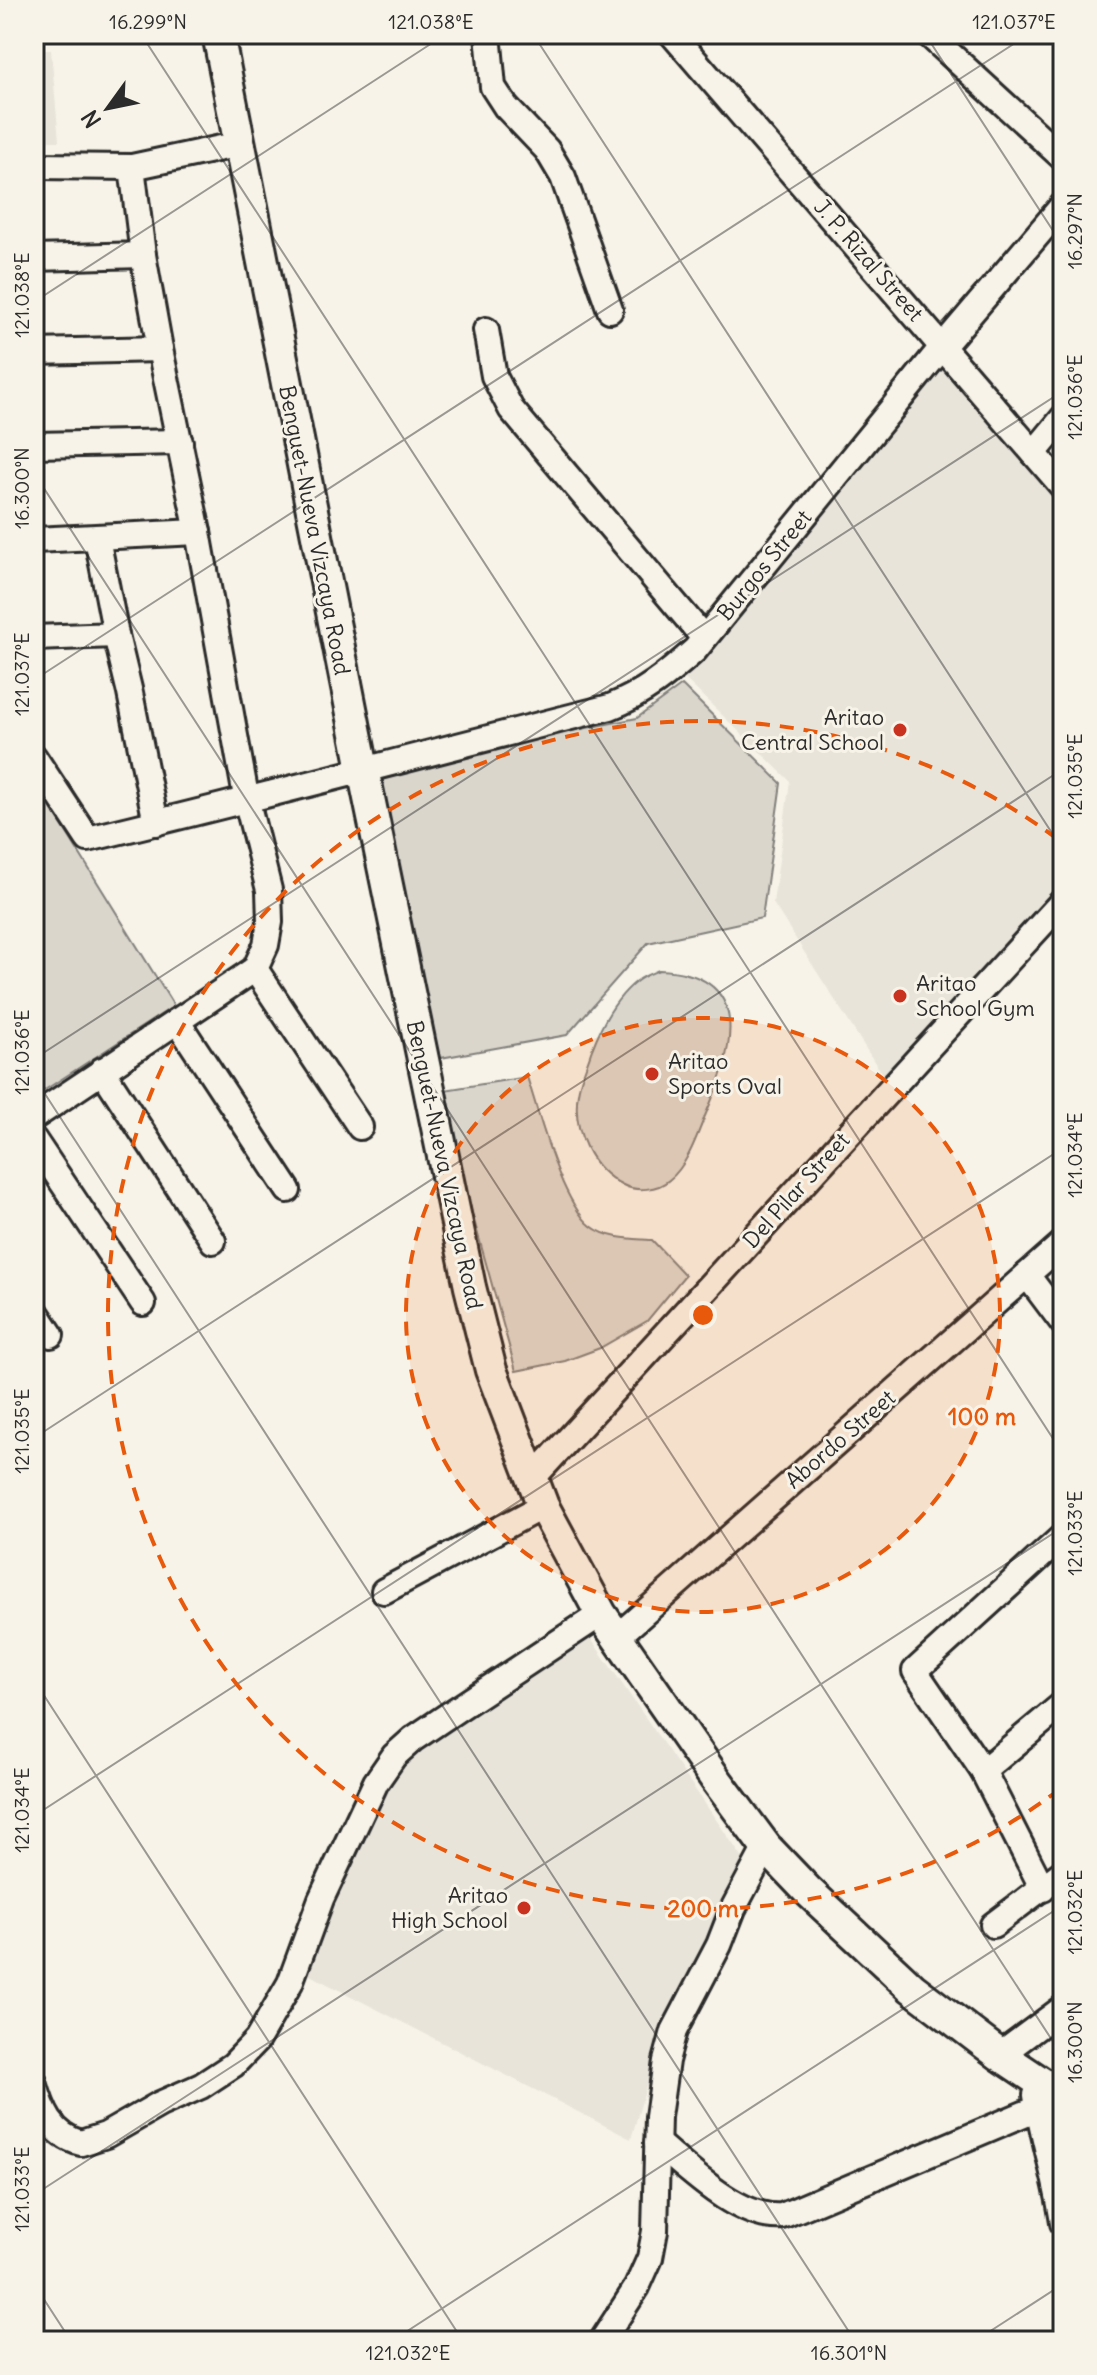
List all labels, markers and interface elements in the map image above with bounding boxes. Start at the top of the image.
text: 16.299°N [109,9,187,34]
text: 121.038°E [388,9,474,34]
text: 121.037°E [972,9,1056,34]
north arrow [68,68,148,148]
text: N [75,105,107,133]
street label: J. P. Rizal Street [808,193,930,327]
text: 16.297°N [1062,193,1087,269]
text: 121.038°E [9,252,34,338]
text: 121.036°E [1062,354,1087,440]
street label: Benguet-Nueva Vizcaya Road [273,383,357,677]
text: 16.300°N [9,447,34,529]
street label: Burgos Street [711,504,817,626]
text: 121.037°E [9,632,34,716]
place label: Aritao Central School [741,703,884,756]
marker: Aritao Central School [891,721,909,739]
text: 121.035°E [1062,733,1087,819]
place label: Aritao School Gym [916,969,1035,1022]
marker: Aritao School Gym [891,987,909,1005]
text: 121.036°E [9,1009,34,1095]
street label: Benguet-Nueva Vizcaya Road [401,1018,489,1312]
place label: Aritao Sports Oval [668,1047,782,1100]
marker: Aritao Sports Oval [643,1065,661,1083]
text: 121.034°E [1062,1112,1087,1198]
street label: Del Pilar Street [737,1126,855,1254]
centre of rings [689,1301,717,1329]
street label: Abordo Street [779,1384,901,1494]
text: 121.035°E [9,1388,34,1474]
text: 100 m [948,1401,1016,1431]
text: 121.033°E [1062,1490,1087,1576]
text: 121.034°E [9,1767,34,1853]
text: 121.032°E [1062,1870,1087,1954]
place label: Aritao High School [391,1881,508,1934]
text: 200 m [667,1893,739,1923]
marker: Aritao High School [515,1899,533,1917]
text: 16.300°N [1062,2001,1087,2083]
text: 121.033°E [9,2146,34,2232]
text: 121.032°E [366,2340,450,2365]
text: 16.301°N [811,2340,887,2365]

